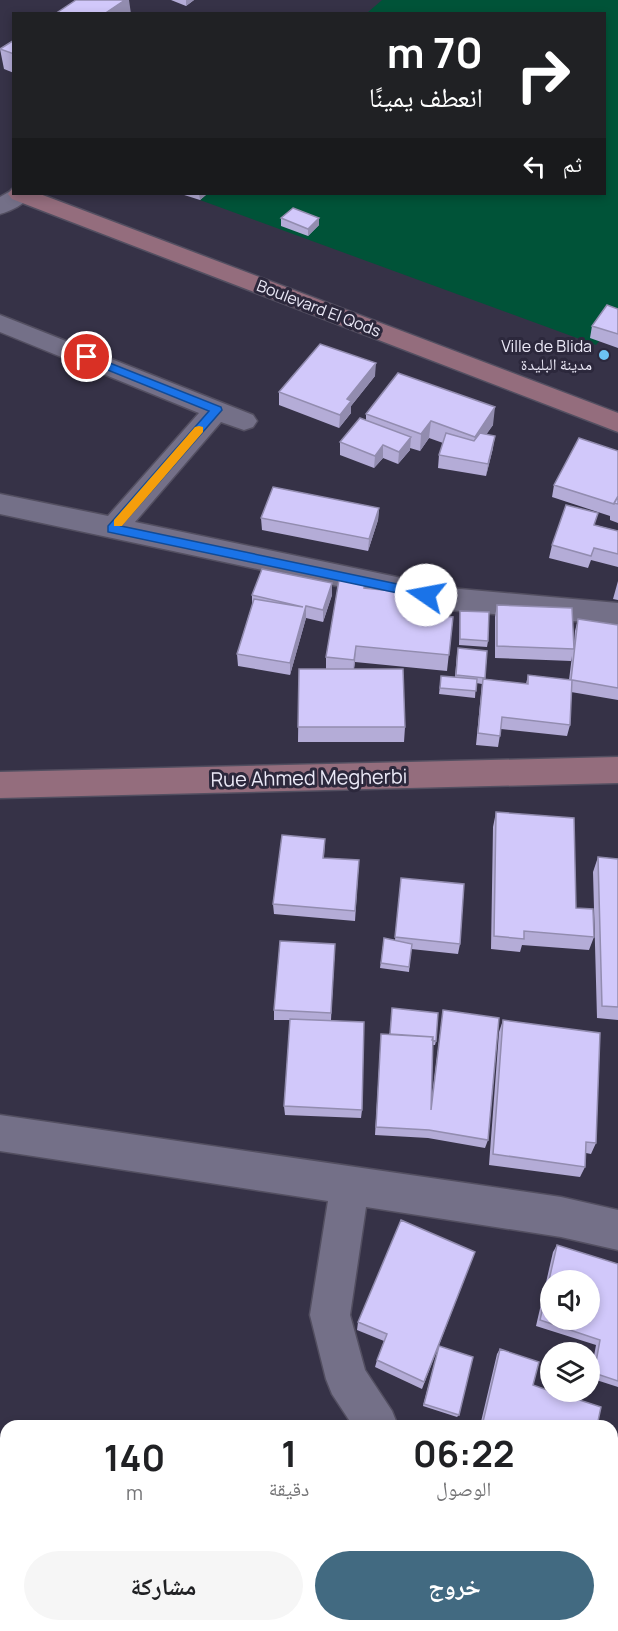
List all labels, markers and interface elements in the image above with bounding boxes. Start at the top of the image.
text: 70 m [387,23,483,81]
icon: right [504,36,582,114]
text: انعطف يمينًا [369,78,483,115]
text: ثم [563,149,582,179]
icon: left [518,150,551,183]
street label: Boulevard El Qods [254,274,384,342]
pin [61,331,112,382]
place label: Ville de Blida مدينة البليدة [501,335,592,375]
icon: arrive [70,340,103,373]
marker: Ville de Blida مدينة البليدة [597,348,611,362]
position arrow [394,563,458,627]
street label: Rue Ahmed Megherbi [210,762,408,793]
map controls [540,1270,600,1402]
button: sound [540,1270,600,1330]
button: layers [540,1342,600,1402]
text: 1 [281,1429,297,1478]
text: 06:22 [413,1429,514,1478]
text: 140 [104,1433,165,1482]
text: دقيقة [269,1475,309,1502]
text: الوصول [436,1475,491,1502]
text: m [126,1479,143,1506]
button: مشاركة [24,1551,303,1620]
button: خروج [315,1551,594,1620]

